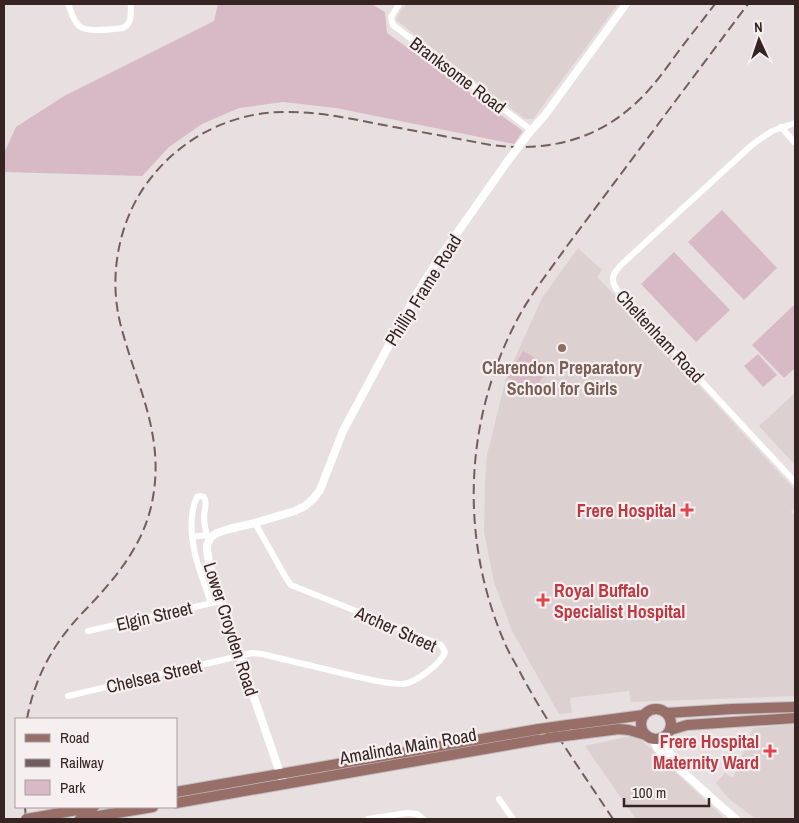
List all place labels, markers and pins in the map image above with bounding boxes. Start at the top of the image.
marker: Clarendon Preparatory School for Girls [556,342,568,354]
place label: Clarendon Preparatory School for Girls [482,355,643,401]
place label: Frere Hospital [577,498,676,523]
marker: Frere Hospital [680,503,694,517]
place label: Royal Buffalo Specialist Hospital [554,578,685,624]
marker: Royal Buffalo Specialist Hospital [536,593,550,607]
place label: Frere Hospital Maternity Ward [653,729,759,775]
marker: Frere Hospital Maternity Ward [763,744,777,758]

